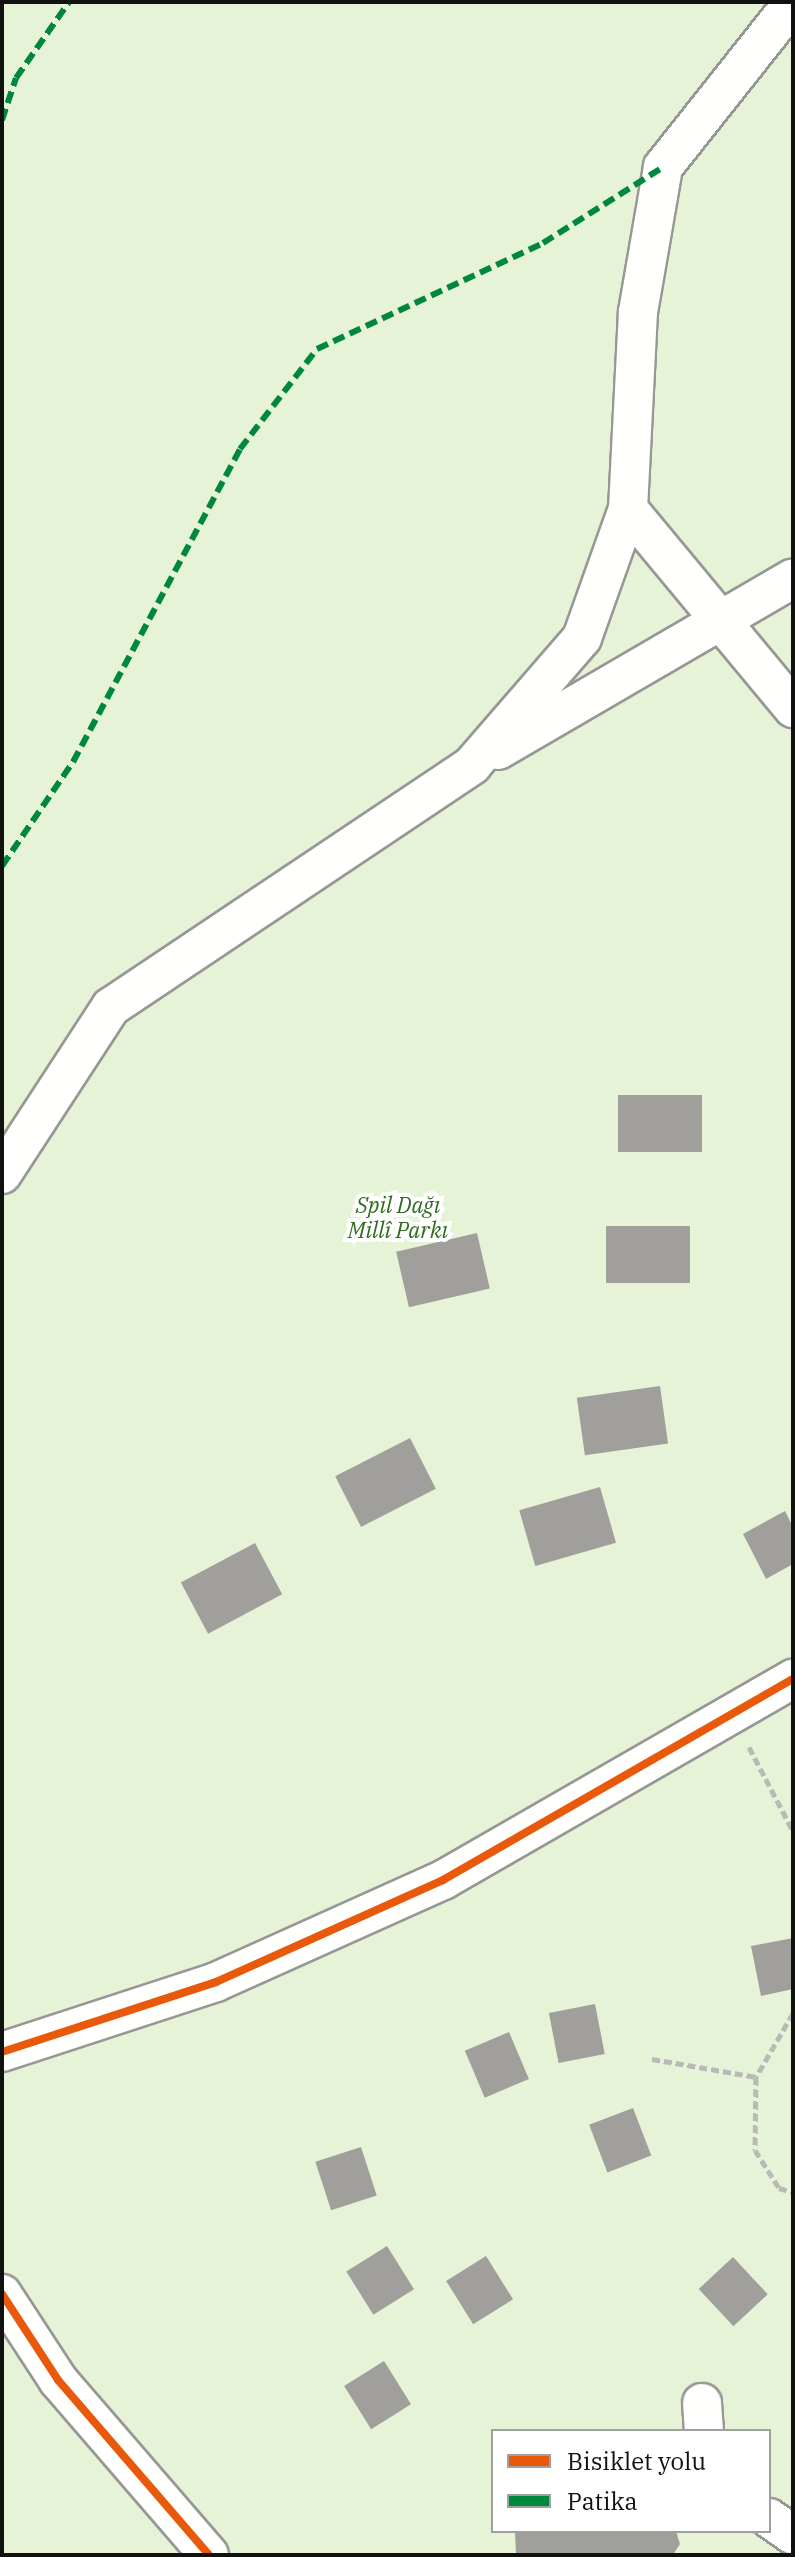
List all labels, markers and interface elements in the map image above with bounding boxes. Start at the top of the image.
park label: Spil Dağı Millî Parkı [348,1191,448,1242]
legend [491,2429,771,2533]
text: Bisiklet yolu [567,2445,706,2477]
text: Patika [567,2485,638,2517]

